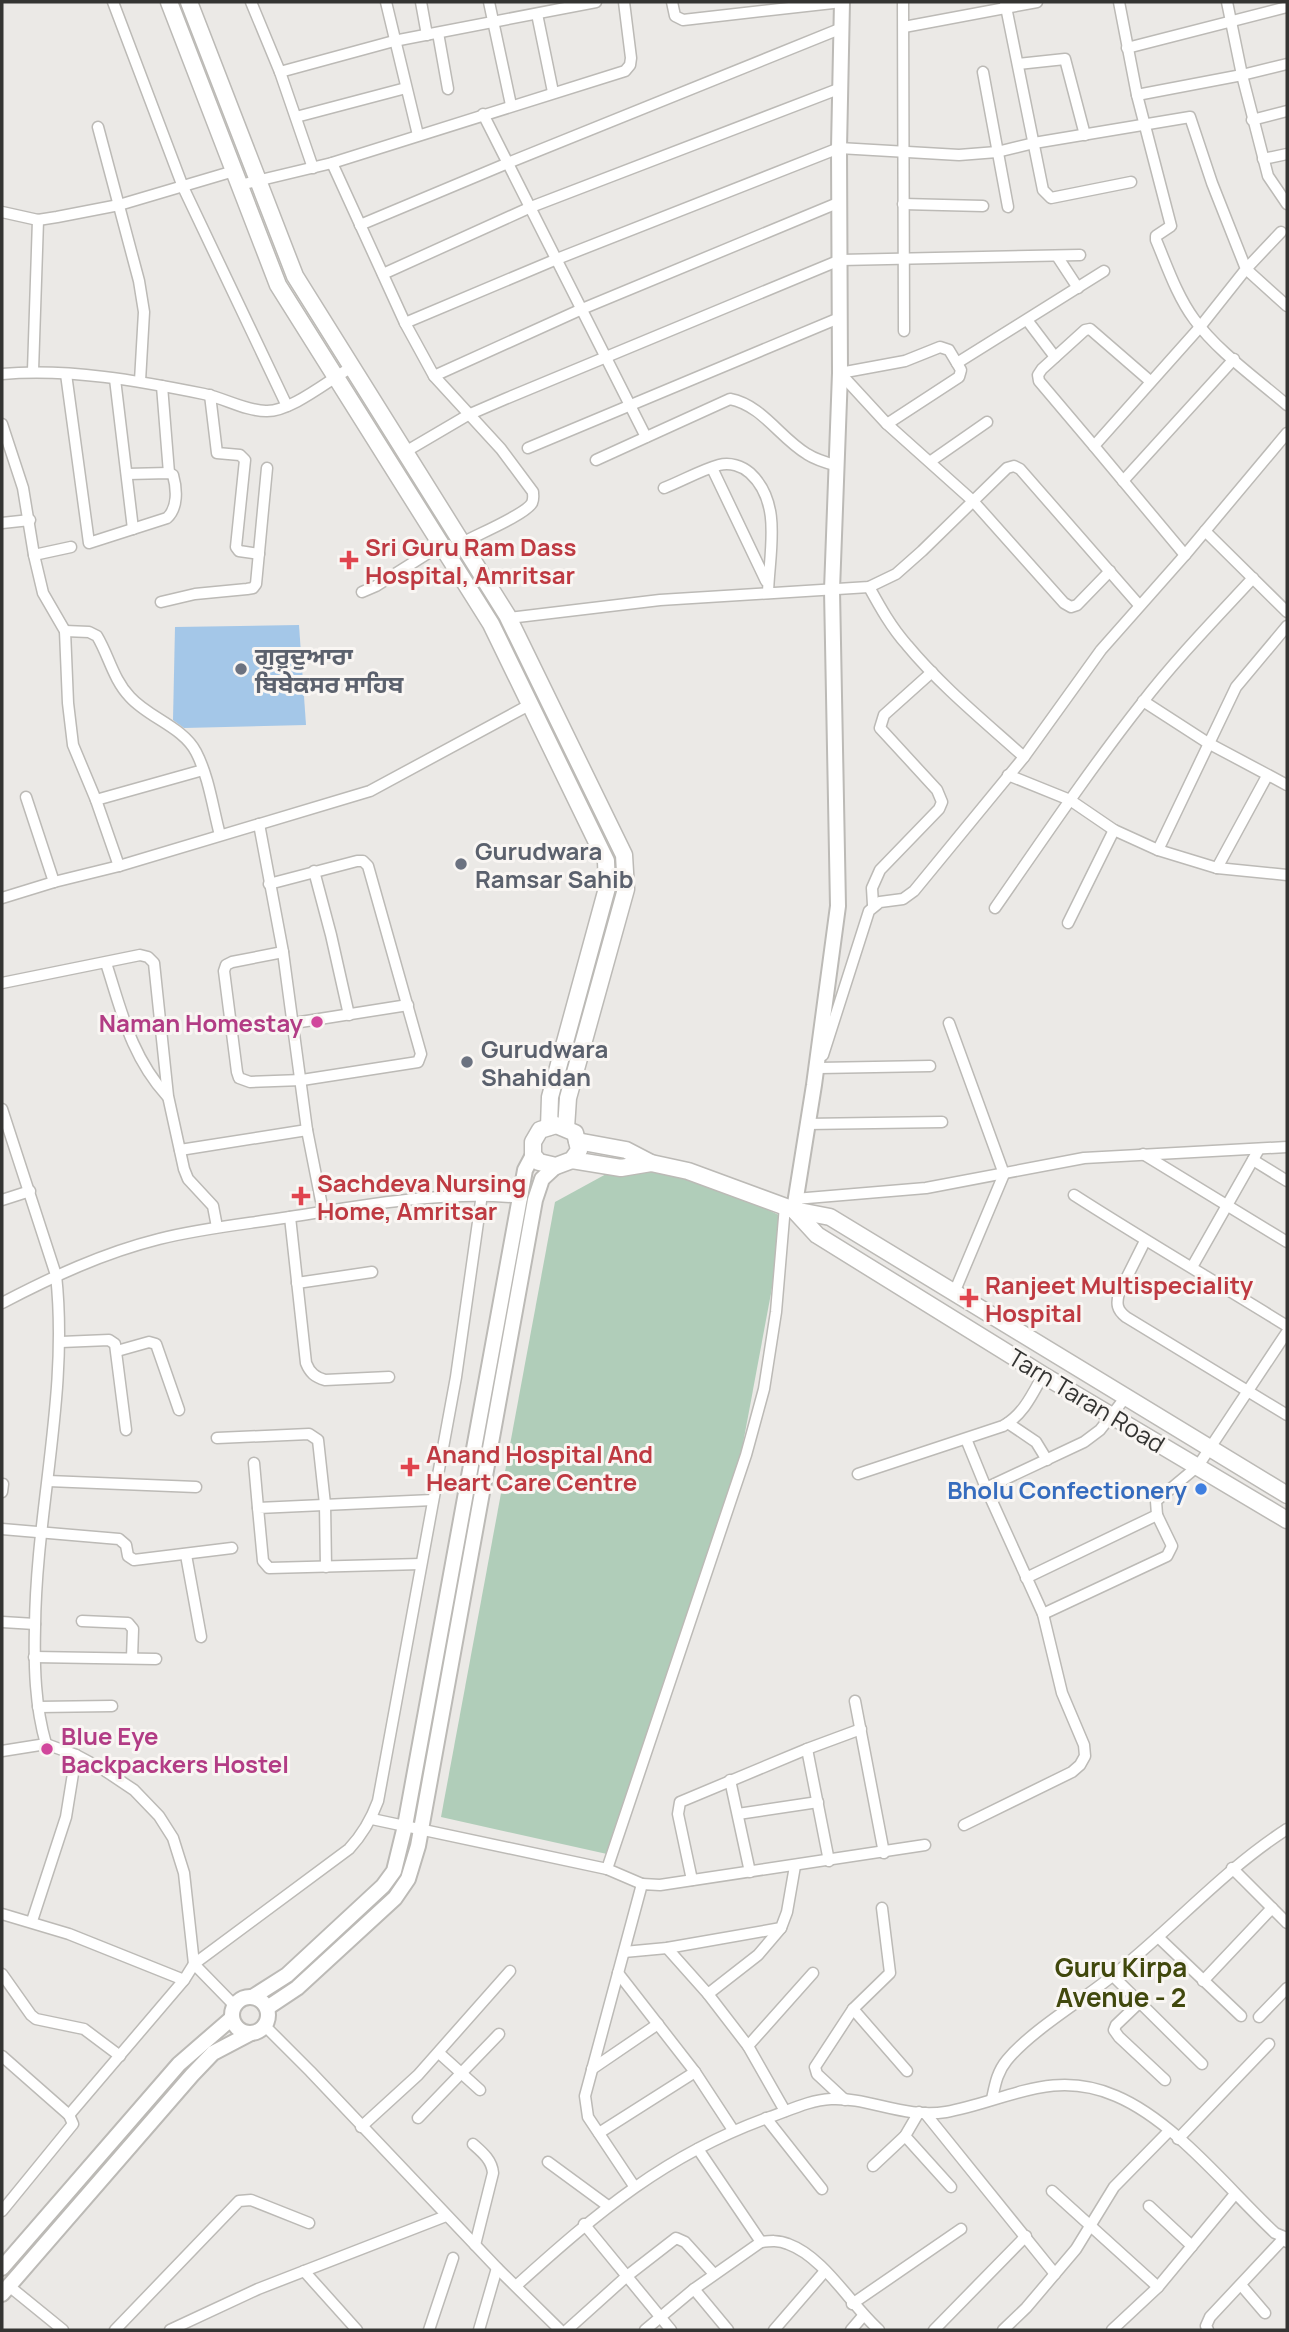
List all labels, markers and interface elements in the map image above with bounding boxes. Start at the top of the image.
place label: Sri Guru Ram Dass Hospital, Amritsar [365,530,577,591]
marker: Sri Guru Ram Dass Hospital, Amritsar [339,550,359,570]
place label: ਗੁਰੂਦੁਆਰਾ ਬਿਬੇਕਸਰ ਸਾਹਿਬ [254,639,404,700]
marker: ਗੁਰੂਦੁਆਰਾ ਬਿਬੇਕਸਰ ਸਾਹਿਬ [233,661,249,677]
place label: Gurudwara Ramsar Sahib [475,834,634,895]
marker: Gurudwara Ramsar Sahib [453,856,469,872]
place label: Naman Homestay [99,1006,304,1039]
marker: Naman Homestay [309,1014,325,1030]
place label: Gurudwara Shahidan [481,1032,608,1093]
marker: Gurudwara Shahidan [459,1054,475,1070]
place label: Sachdeva Nursing Home, Amritsar [317,1166,526,1227]
marker: Sachdeva Nursing Home, Amritsar [291,1186,311,1206]
place label: Ranjeet Multispeciality Hospital [985,1268,1254,1329]
marker: Ranjeet Multispeciality Hospital [959,1288,979,1308]
street label: Tarn Taran Road [1003,1340,1171,1460]
place label: Anand Hospital And Heart Care Centre [426,1437,653,1498]
marker: Anand Hospital And Heart Care Centre [400,1457,420,1477]
place label: Bholu Confectionery [947,1473,1188,1506]
marker: Bholu Confectionery [1193,1481,1209,1497]
place label: Blue Eye Backpackers Hostel [61,1719,289,1780]
marker: Blue Eye Backpackers Hostel [39,1741,55,1757]
district label: Guru Kirpa Avenue - 2 [1055,1949,1187,2015]

